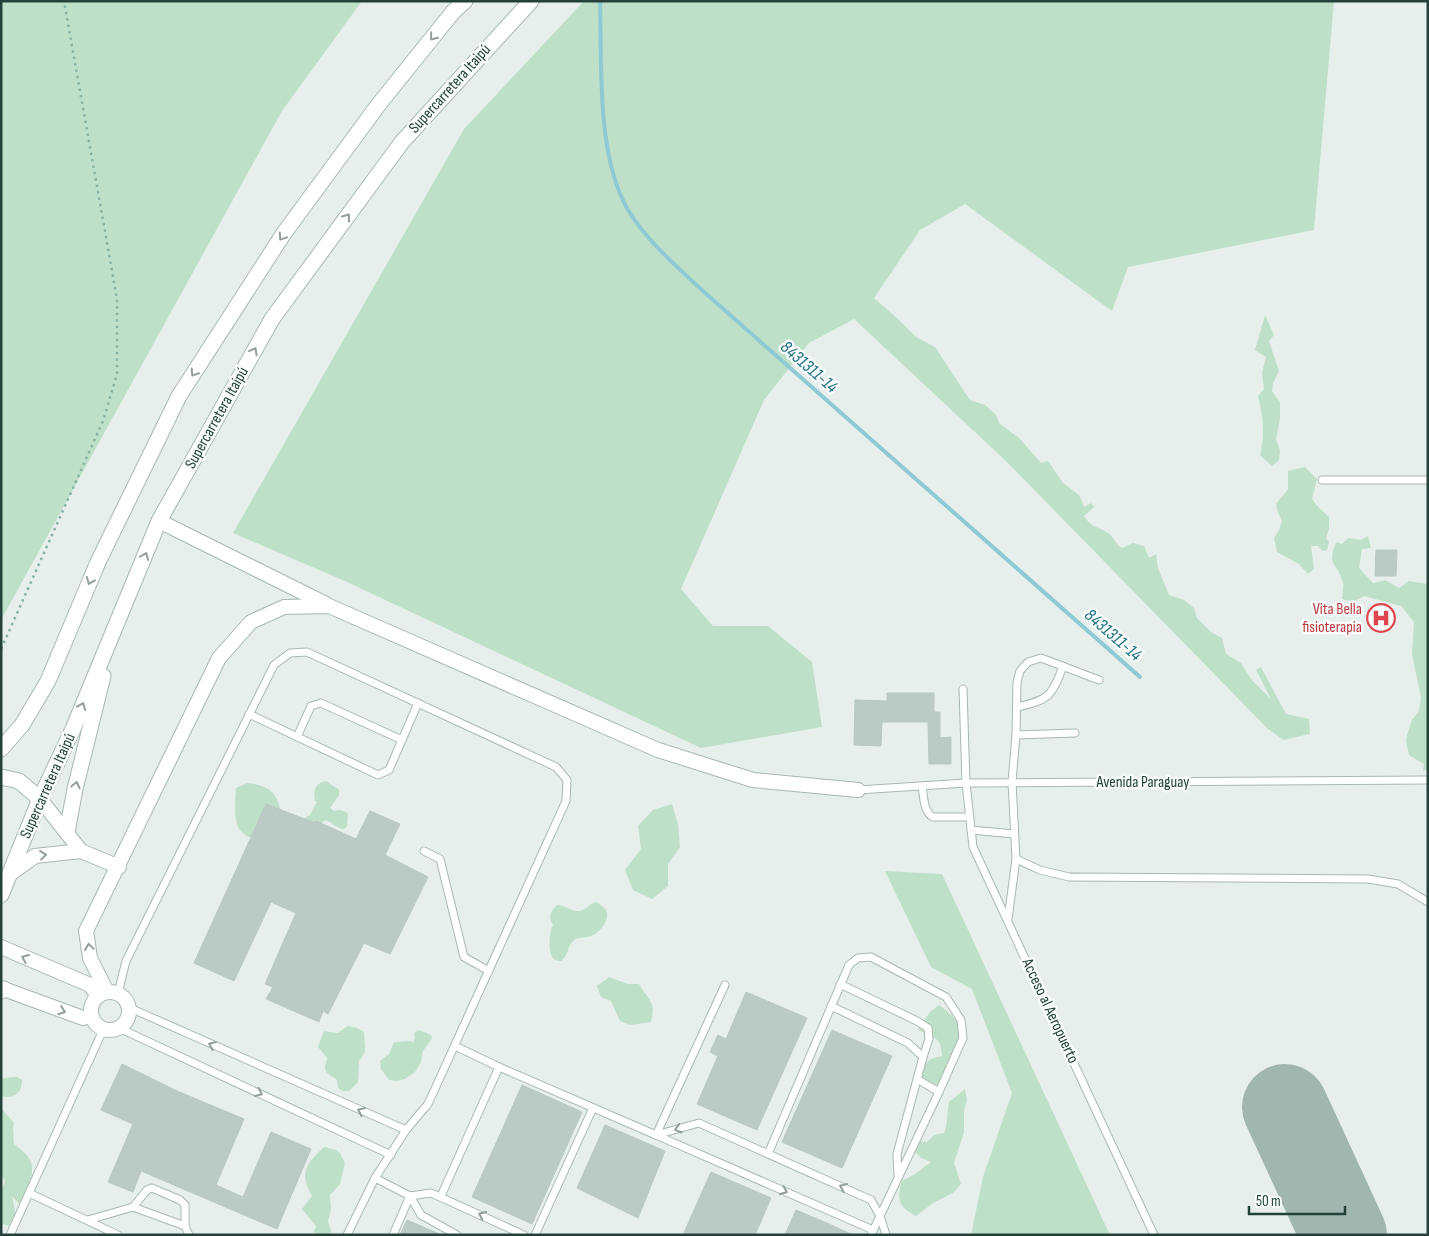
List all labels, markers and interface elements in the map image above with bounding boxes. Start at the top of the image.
one-way arrow [429,32,438,41]
street label: Supercarretera Itaipú [405,41,495,137]
one-way arrow [341,214,349,223]
one-way arrow [279,231,288,240]
water label: 8431311-14 [776,337,842,398]
one-way arrow [248,347,258,356]
street label: Supercarretera Itaipú [181,364,253,472]
one-way arrow [191,368,200,377]
one-way arrow [138,552,149,561]
one-way arrow [85,576,96,585]
place label: Vita Bella fisioterapia [1302,600,1362,637]
hospital icon: Vita Bella fisioterapia [1366,603,1396,633]
water label: 8431311-14 [1080,605,1146,666]
one-way arrow [76,702,87,711]
street label: Supercarretera Itaipú [16,730,80,842]
street label: Avenida Paraguay [1096,773,1189,792]
one-way arrow [70,780,81,789]
one-way arrow [39,850,47,861]
one-way arrow [84,943,94,951]
one-way arrow [21,953,30,964]
street label: Acceso al Aeropuerto [1017,955,1083,1066]
one-way arrow [58,1005,66,1015]
one-way arrow [208,1041,217,1051]
one-way arrow [254,1087,263,1098]
one-way arrow [357,1106,366,1117]
one-way arrow [674,1123,682,1133]
one-way arrow [839,1183,848,1194]
scale bar [1249,1184,1345,1216]
one-way arrow [779,1185,788,1196]
text: 50 m [1256,1192,1281,1211]
one-way arrow [478,1211,487,1222]

